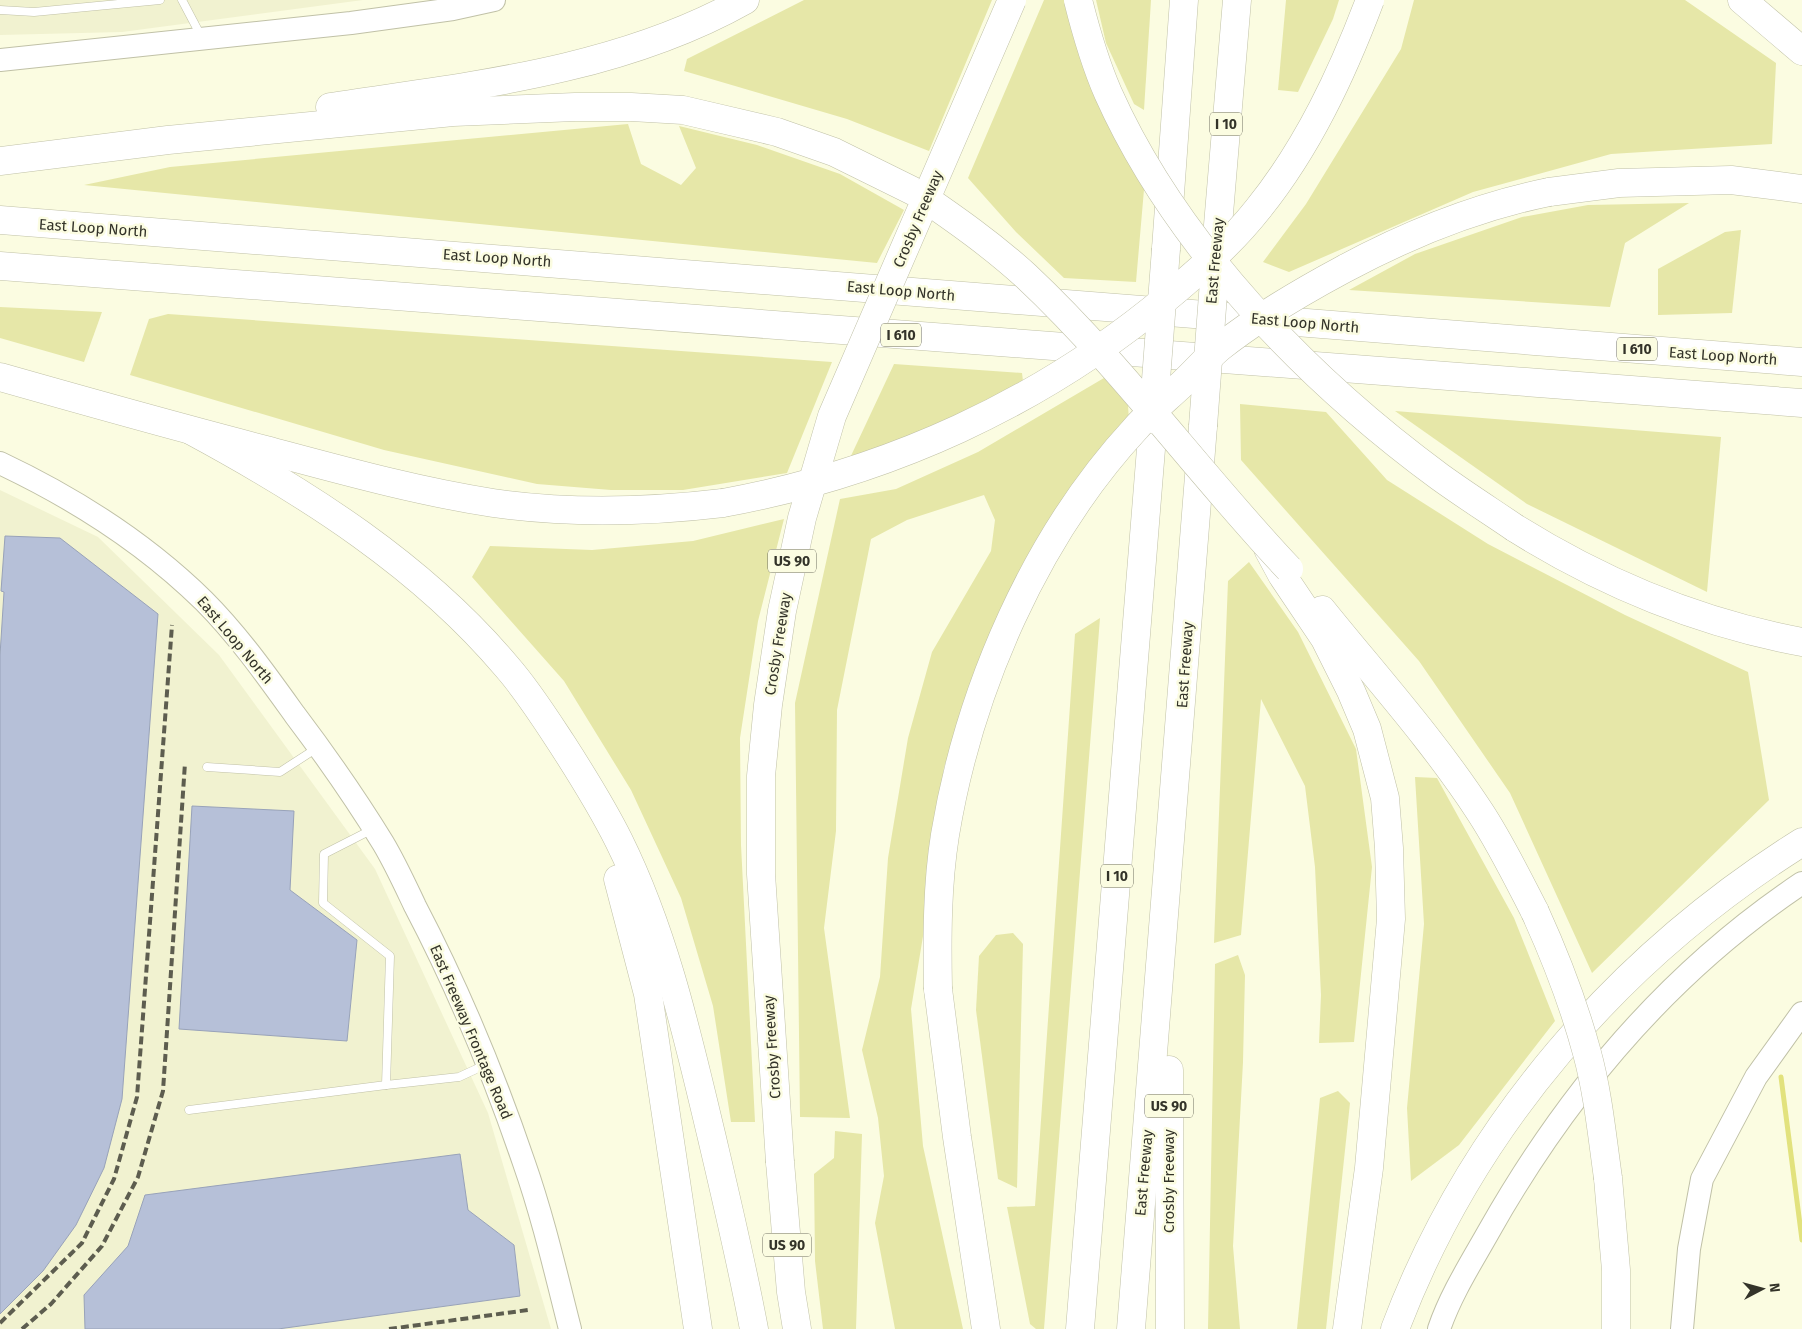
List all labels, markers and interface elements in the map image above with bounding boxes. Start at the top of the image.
road number: I 10 [1210,112,1242,136]
street label: Crosby Freeway [889,167,947,270]
street label: East Loop North [38,215,148,241]
street label: East Freeway [1202,216,1228,305]
street label: East Loop North [442,245,552,271]
street label: East Loop North [846,277,956,305]
street label: East Loop North [1250,309,1360,337]
road number: I 610 [881,324,921,346]
road number: I 610 [1617,338,1657,360]
street label: East Loop North [1668,343,1778,369]
road number: US 90 [768,550,816,572]
street label: Crosby Freeway [761,591,795,697]
street label: East Loop North [193,593,277,687]
street label: East Freeway [1173,621,1197,709]
road number: I 10 [1101,864,1133,888]
street label: East Freeway Frontage Road [426,942,516,1122]
street label: Crosby Freeway [759,994,785,1099]
road number: US 90 [1145,1094,1193,1118]
street label: East Freeway [1131,1128,1157,1217]
street label: Crosby Freeway [1160,1128,1178,1233]
road number: US 90 [763,1234,811,1256]
north arrow [1737,1264,1787,1314]
text: N [1765,1282,1783,1293]

